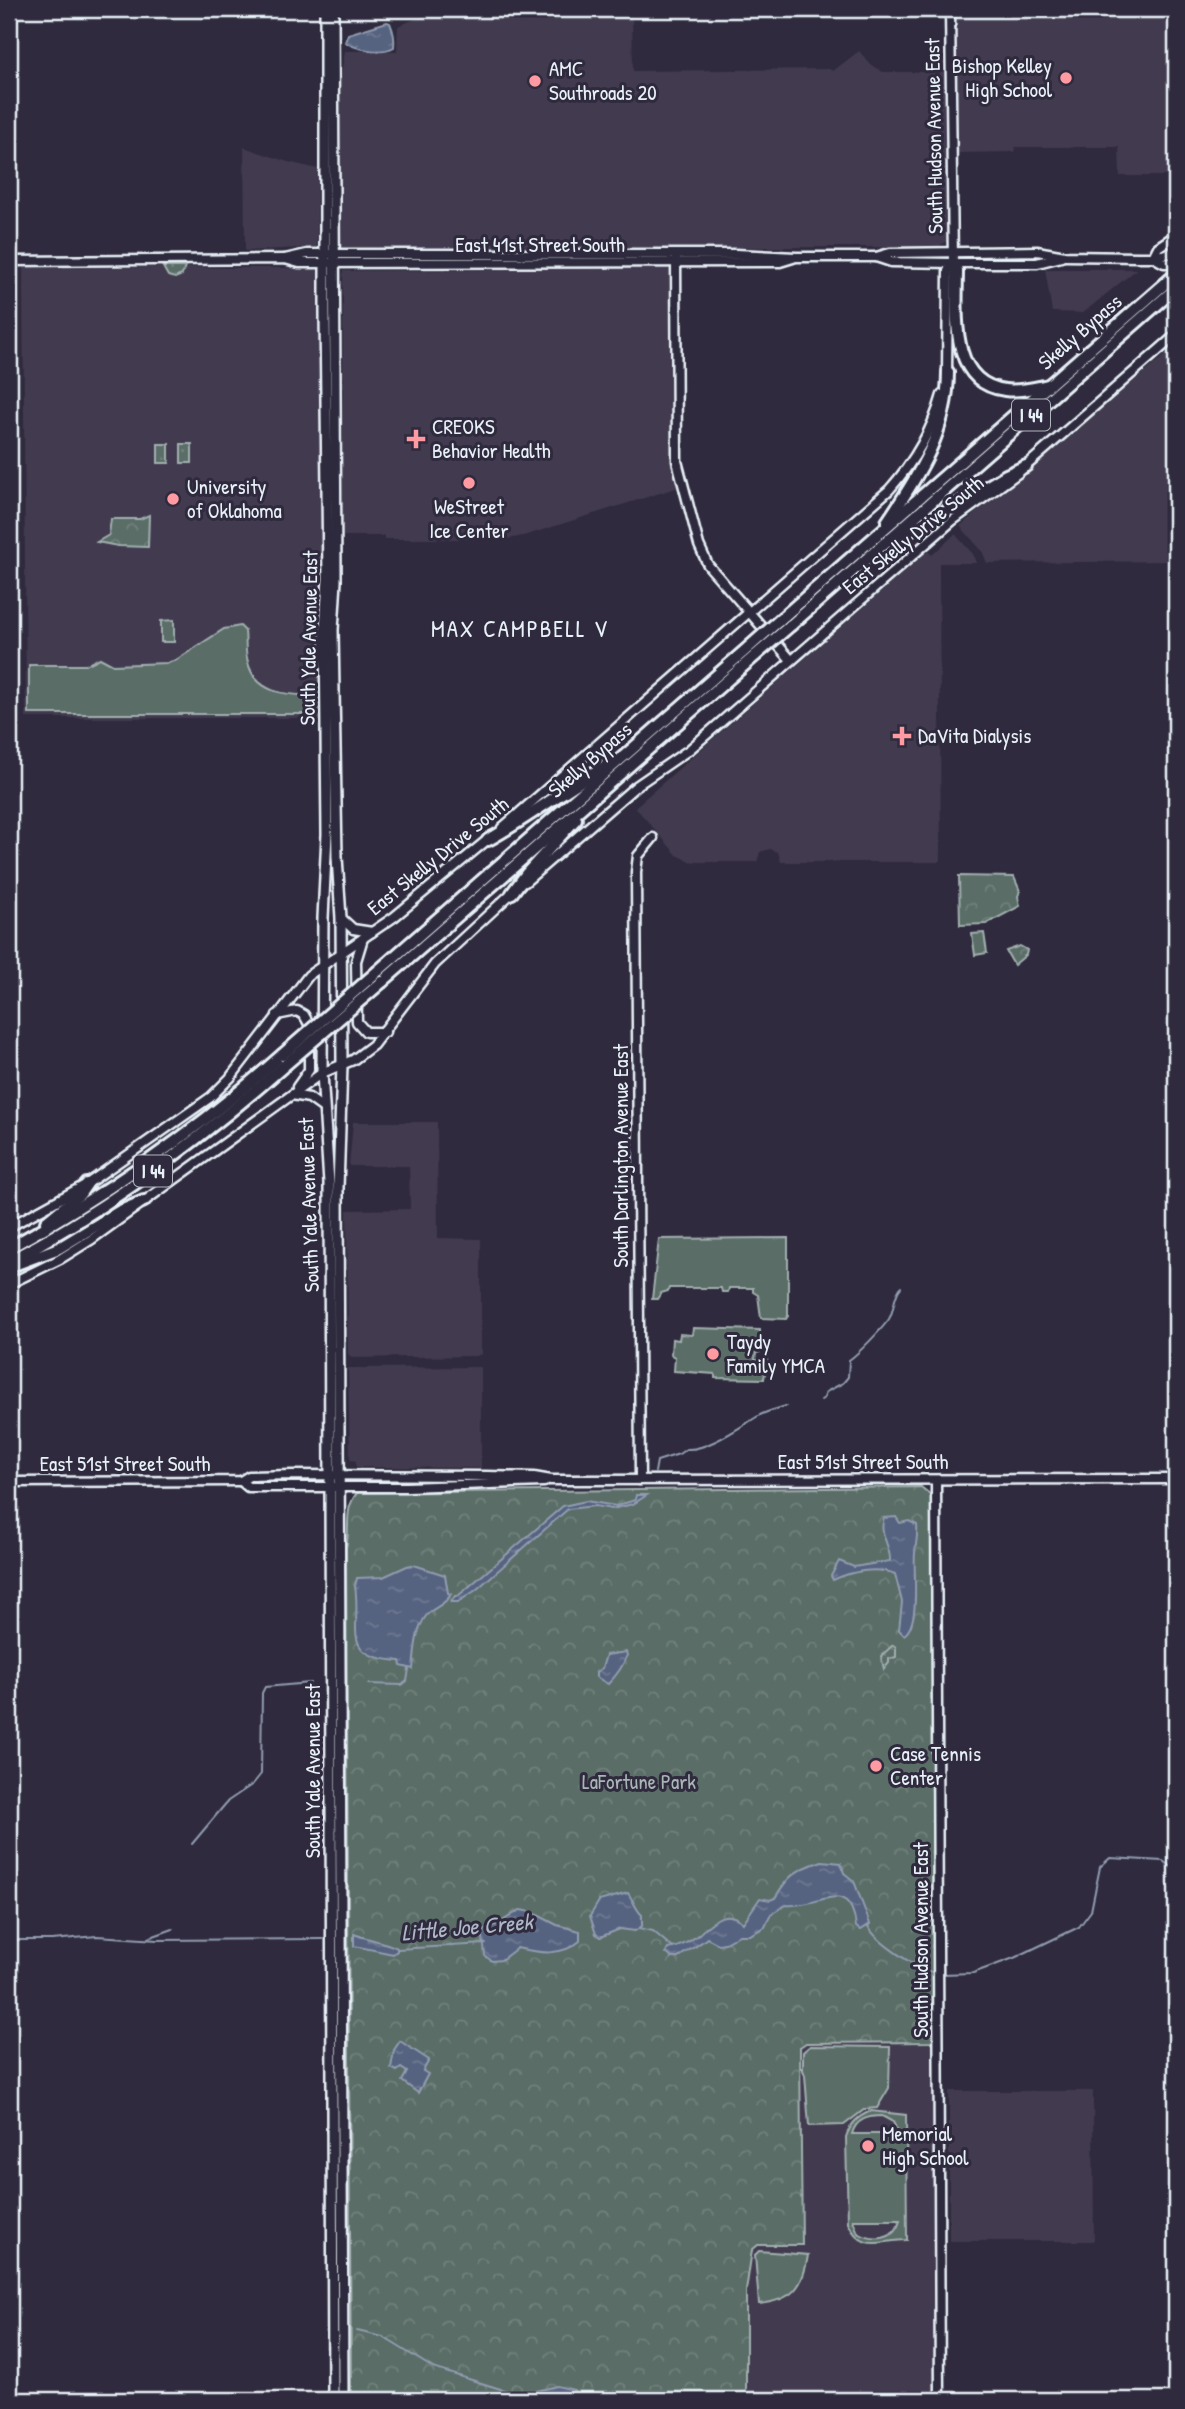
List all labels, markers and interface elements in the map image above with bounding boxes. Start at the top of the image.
street label: South Hudson Avenue East [917,37,950,234]
place label: Bishop Kelley High School [952,51,1052,104]
place label: AMC Southroads 20 [549,54,657,107]
marker: Bishop Kelley High School [1058,70,1074,86]
marker: AMC Southroads 20 [527,73,543,89]
street label: East 41st Street South [455,230,625,259]
street label: Skelly Bypass [1032,287,1128,376]
road number: I 44 [1012,400,1050,430]
place label: CREOKS Behavior Health [432,412,551,465]
marker: CREOKS Behavior Health [406,429,426,449]
street label: East Skelly Drive South [836,468,990,601]
place label: University of Oklahoma [187,472,282,525]
marker: WeStreet Ice Center [461,475,477,491]
marker: University of Oklahoma [165,491,181,507]
place label: WeStreet Ice Center [429,492,509,545]
street label: South Yale Avenue East [292,550,325,726]
district label: MAX CAMPBELL V [431,613,609,644]
street label: Skelly Bypass [542,715,638,804]
place label: DaVita Dialysis [918,721,1031,750]
marker: DaVita Dialysis [892,726,912,746]
street label: East Skelly Drive South [361,789,515,922]
street label: South Darlington Avenue East [606,1043,635,1268]
street label: South Yale Avenue East [291,1117,326,1293]
road number: I 44 [134,1156,172,1186]
place label: Taydy Family YMCA [726,1327,825,1380]
marker: Taydy Family YMCA [705,1346,721,1362]
street label: East 51st Street South [778,1447,948,1476]
street label: East 51st Street South [40,1449,210,1478]
street label: South Yale Avenue East [298,1683,327,1858]
place label: Case Tennis Center [890,1739,981,1792]
marker: Case Tennis Center [868,1758,884,1774]
park label: LaFortune Park [582,1767,696,1796]
street label: South Hudson Avenue East [906,1841,935,2038]
water label: Little Joe Creek [400,1905,536,1948]
place label: Memorial High School [882,2119,969,2172]
marker: Memorial High School [860,2138,876,2154]

